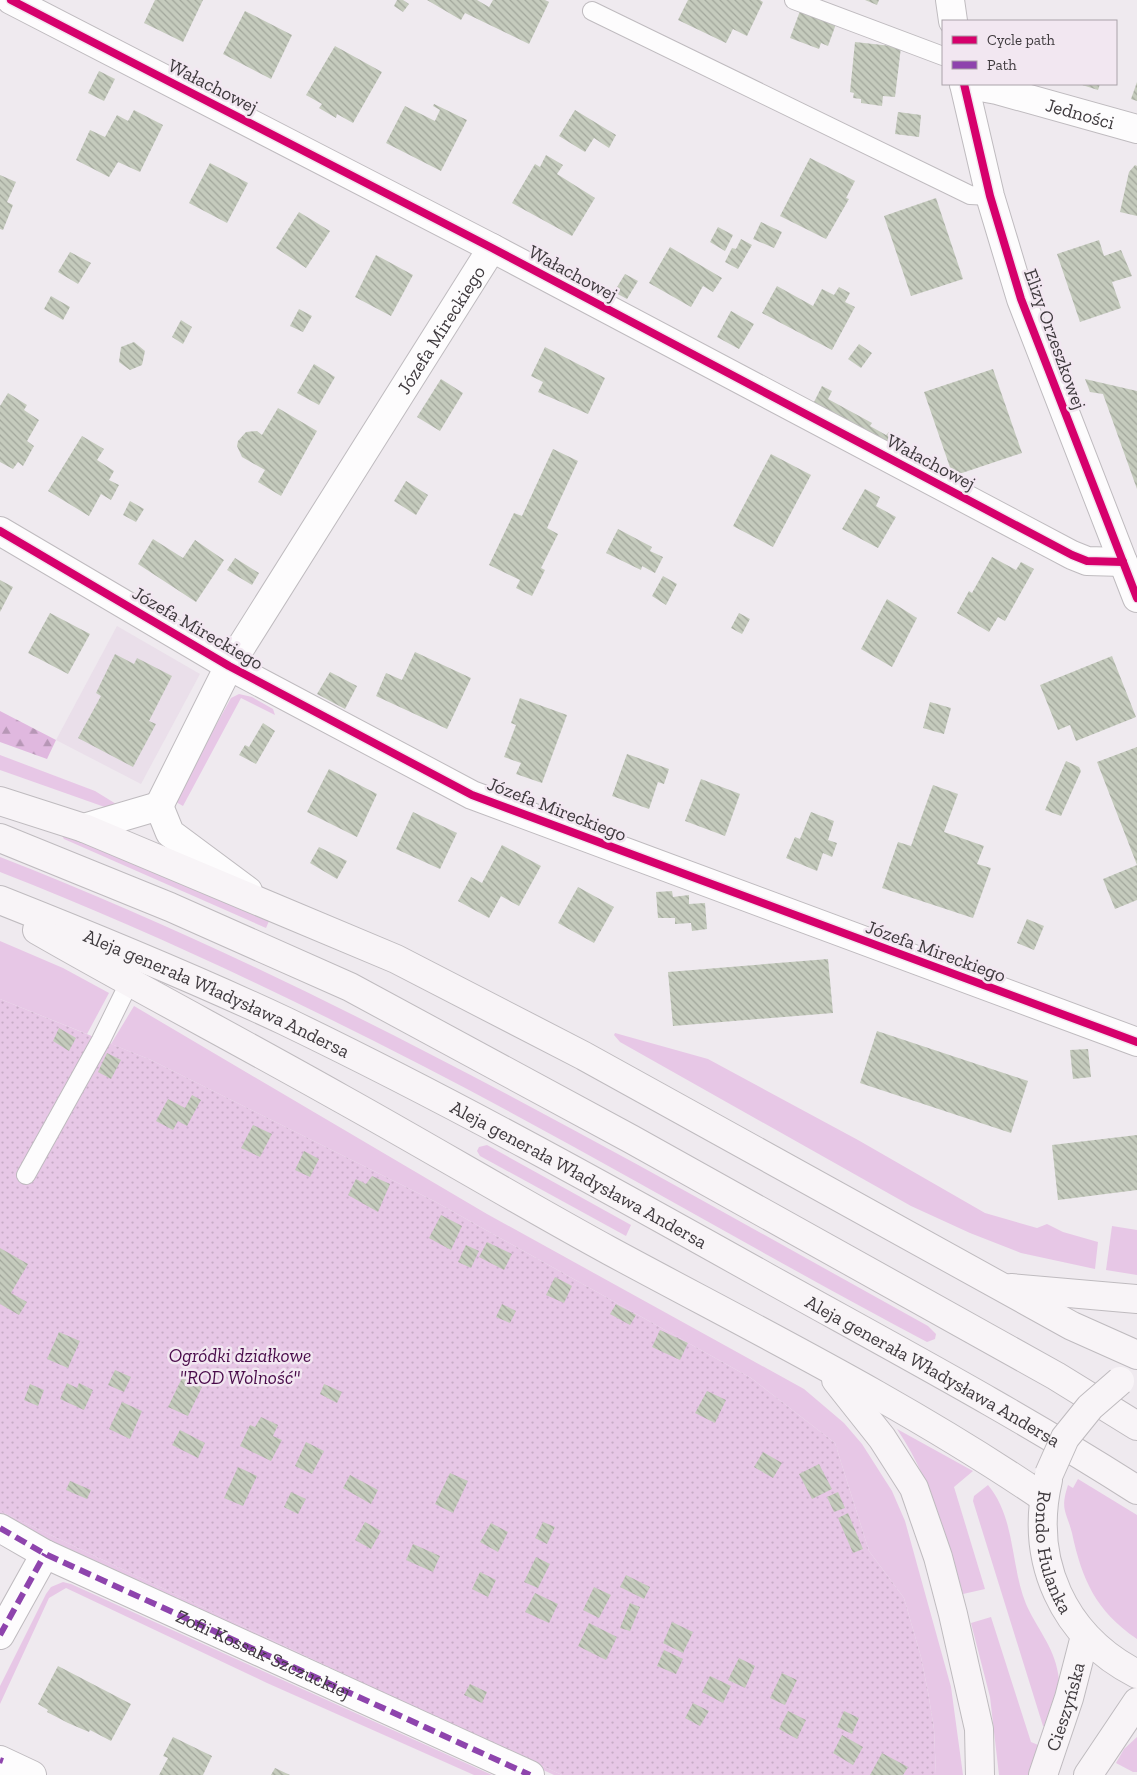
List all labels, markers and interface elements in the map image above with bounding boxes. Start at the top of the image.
legend [942,20,1117,85]
text: Cycle path [987,31,1056,49]
street label: Wałachowej [164,54,262,118]
text: Path [987,56,1017,74]
street label: Jedności [1043,93,1117,134]
street label: Wałachowej [525,240,621,306]
street label: Józefa Mireckiego [392,261,490,398]
street label: Elizy Orzeszkowej [1019,266,1091,412]
street label: Wałachowej [883,429,979,495]
street label: Józefa Mireckiego [128,581,268,675]
street label: Józefa Mireckiego [484,772,630,846]
street label: Józefa Mireckiego [863,915,1009,987]
street label: Aleja generała Władysława Andersa [81,923,354,1062]
street label: Aleja generała Władysława Andersa [447,1095,711,1253]
street label: Aleja generała Władysława Andersa [802,1290,1064,1452]
park label: Ogródki działkowe "ROD Wolność" [169,1344,311,1389]
street label: Rondo Hulanka [1031,1489,1078,1618]
street label: Zofii Kossak-Szczuckiej [173,1604,354,1703]
street label: Cieszyńska [1040,1660,1089,1754]

